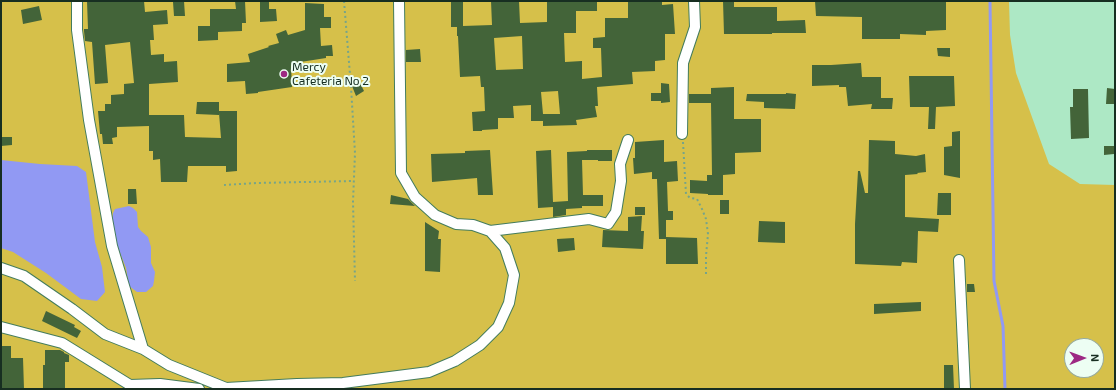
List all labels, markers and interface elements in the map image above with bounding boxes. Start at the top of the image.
place label: Mercy Cafeteria No 2 [292,60,369,88]
marker: Mercy Cafeteria No 2 [279,69,289,79]
north arrow [1064,338,1104,378]
text: N [1089,354,1102,362]

